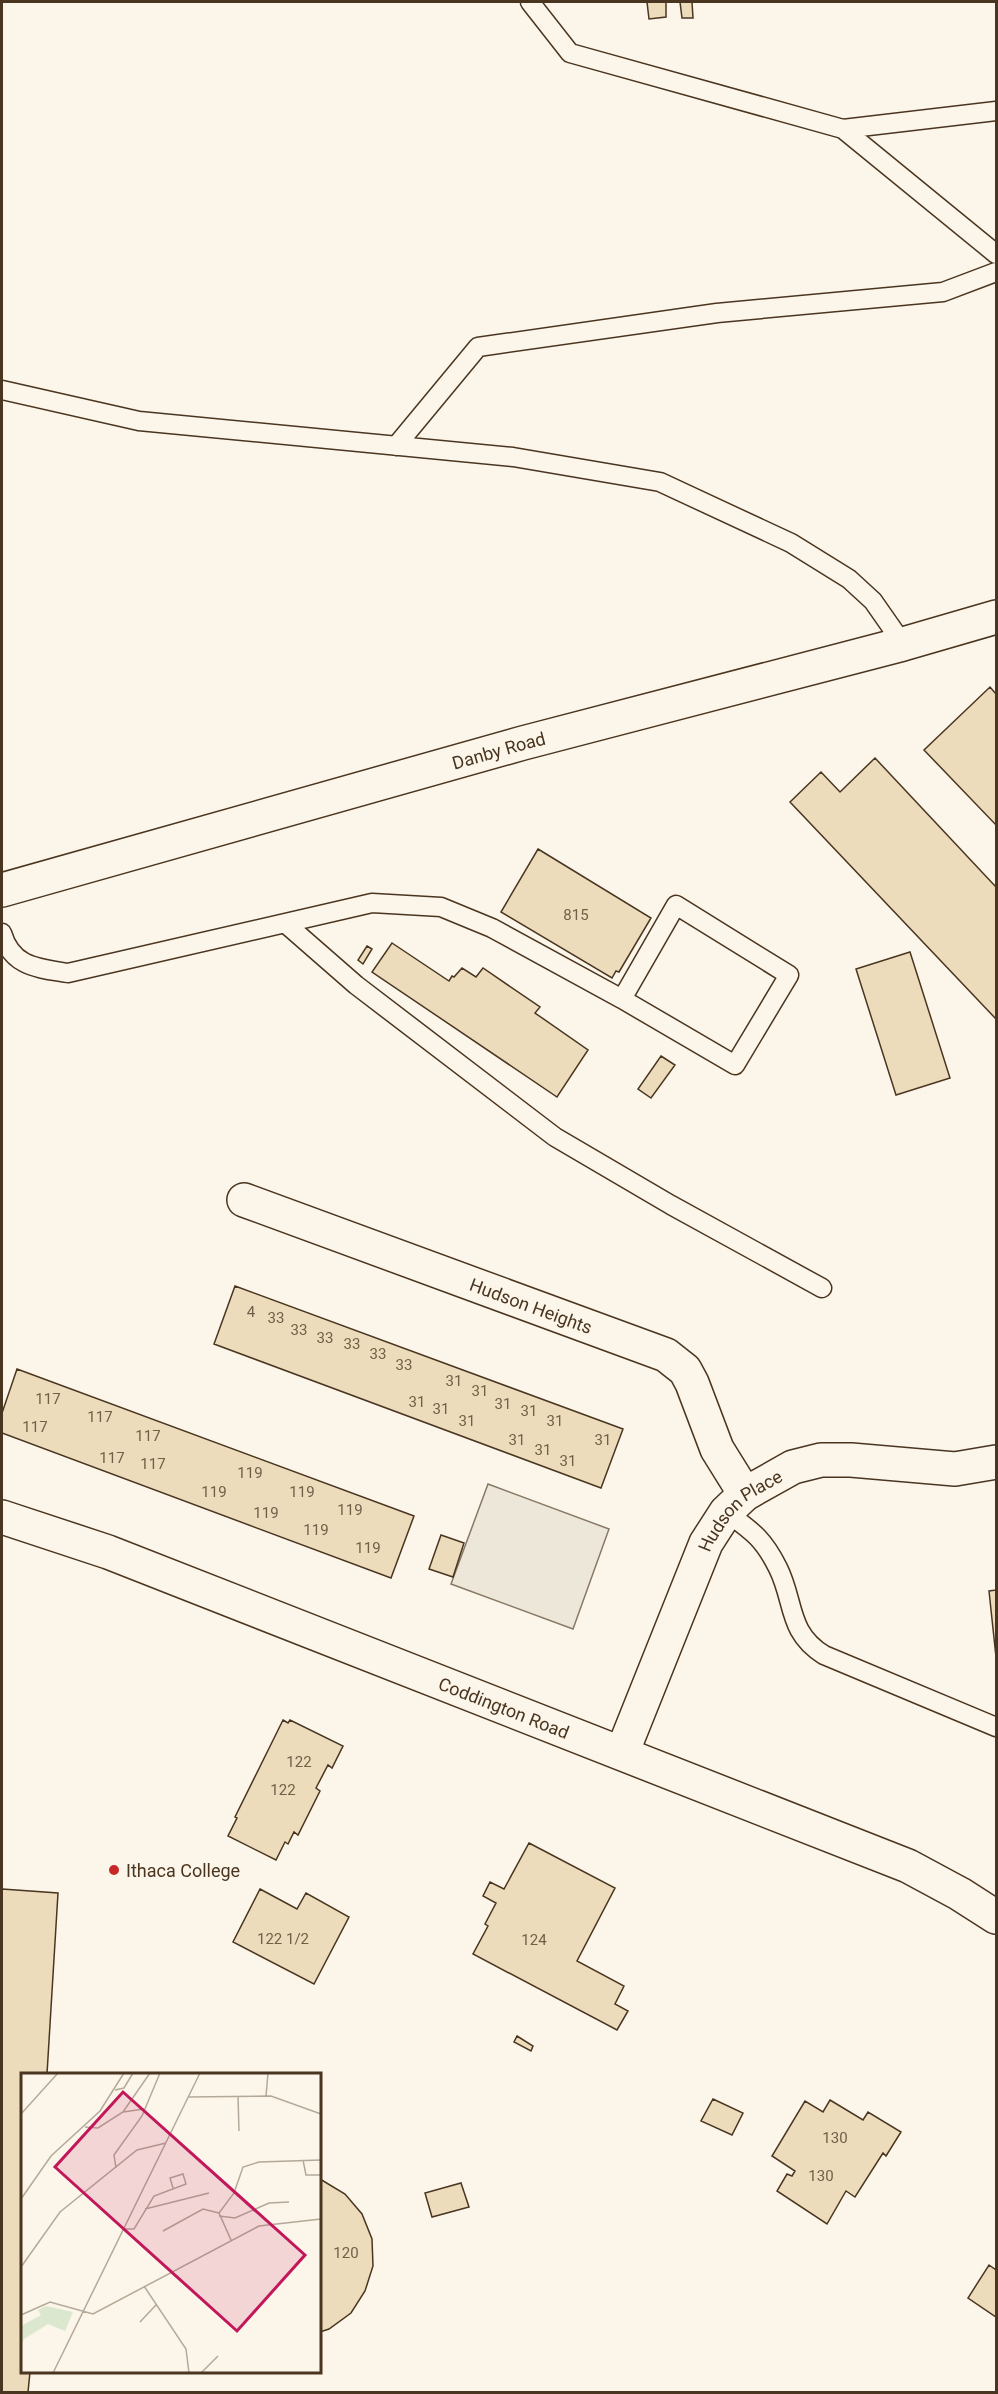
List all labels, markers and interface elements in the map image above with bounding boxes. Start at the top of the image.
street label: Danby Road [450,727,548,773]
house number: 815 [563,906,589,924]
street label: Hudson Heights [467,1273,595,1338]
house number: 4 [247,1303,256,1321]
house number: 33 [268,1309,284,1327]
house number: 33 [291,1321,307,1339]
house number: 33 [317,1329,333,1347]
house number: 33 [344,1335,360,1353]
house number: 33 [370,1345,386,1363]
house number: 33 [396,1356,412,1374]
house number: 31 [446,1372,462,1390]
house number: 31 [472,1382,488,1400]
house number: 117 [35,1390,61,1408]
house number: 31 [409,1393,425,1411]
house number: 31 [495,1395,511,1413]
house number: 31 [433,1400,449,1418]
house number: 31 [521,1402,537,1420]
house number: 117 [87,1408,113,1426]
house number: 31 [459,1412,475,1430]
house number: 31 [547,1412,563,1430]
house number: 117 [22,1418,48,1436]
house number: 117 [135,1427,161,1445]
house number: 31 [509,1431,525,1449]
house number: 31 [595,1431,611,1449]
house number: 31 [535,1441,551,1459]
house number: 117 [99,1449,125,1467]
house number: 31 [560,1452,576,1470]
house number: 117 [140,1455,166,1473]
house number: 119 [237,1464,263,1482]
street label: Hudson Place [693,1465,785,1554]
house number: 119 [201,1483,227,1501]
house number: 119 [289,1483,315,1501]
house number: 119 [337,1501,363,1519]
house number: 119 [253,1504,279,1522]
house number: 119 [303,1521,329,1539]
house number: 119 [355,1539,381,1557]
street label: Coddington Road [436,1672,572,1742]
house number: 122 [286,1753,312,1771]
house number: 122 [270,1781,296,1799]
place label: Ithaca College [126,1860,240,1881]
marker: Ithaca College [107,1863,121,1877]
house number: 122 1/2 [257,1930,309,1948]
house number: 124 [521,1931,547,1949]
inset map [21,2073,321,2373]
house number: 130 [822,2129,848,2147]
house number: 130 [808,2167,834,2185]
house number: 120 [333,2244,359,2262]

